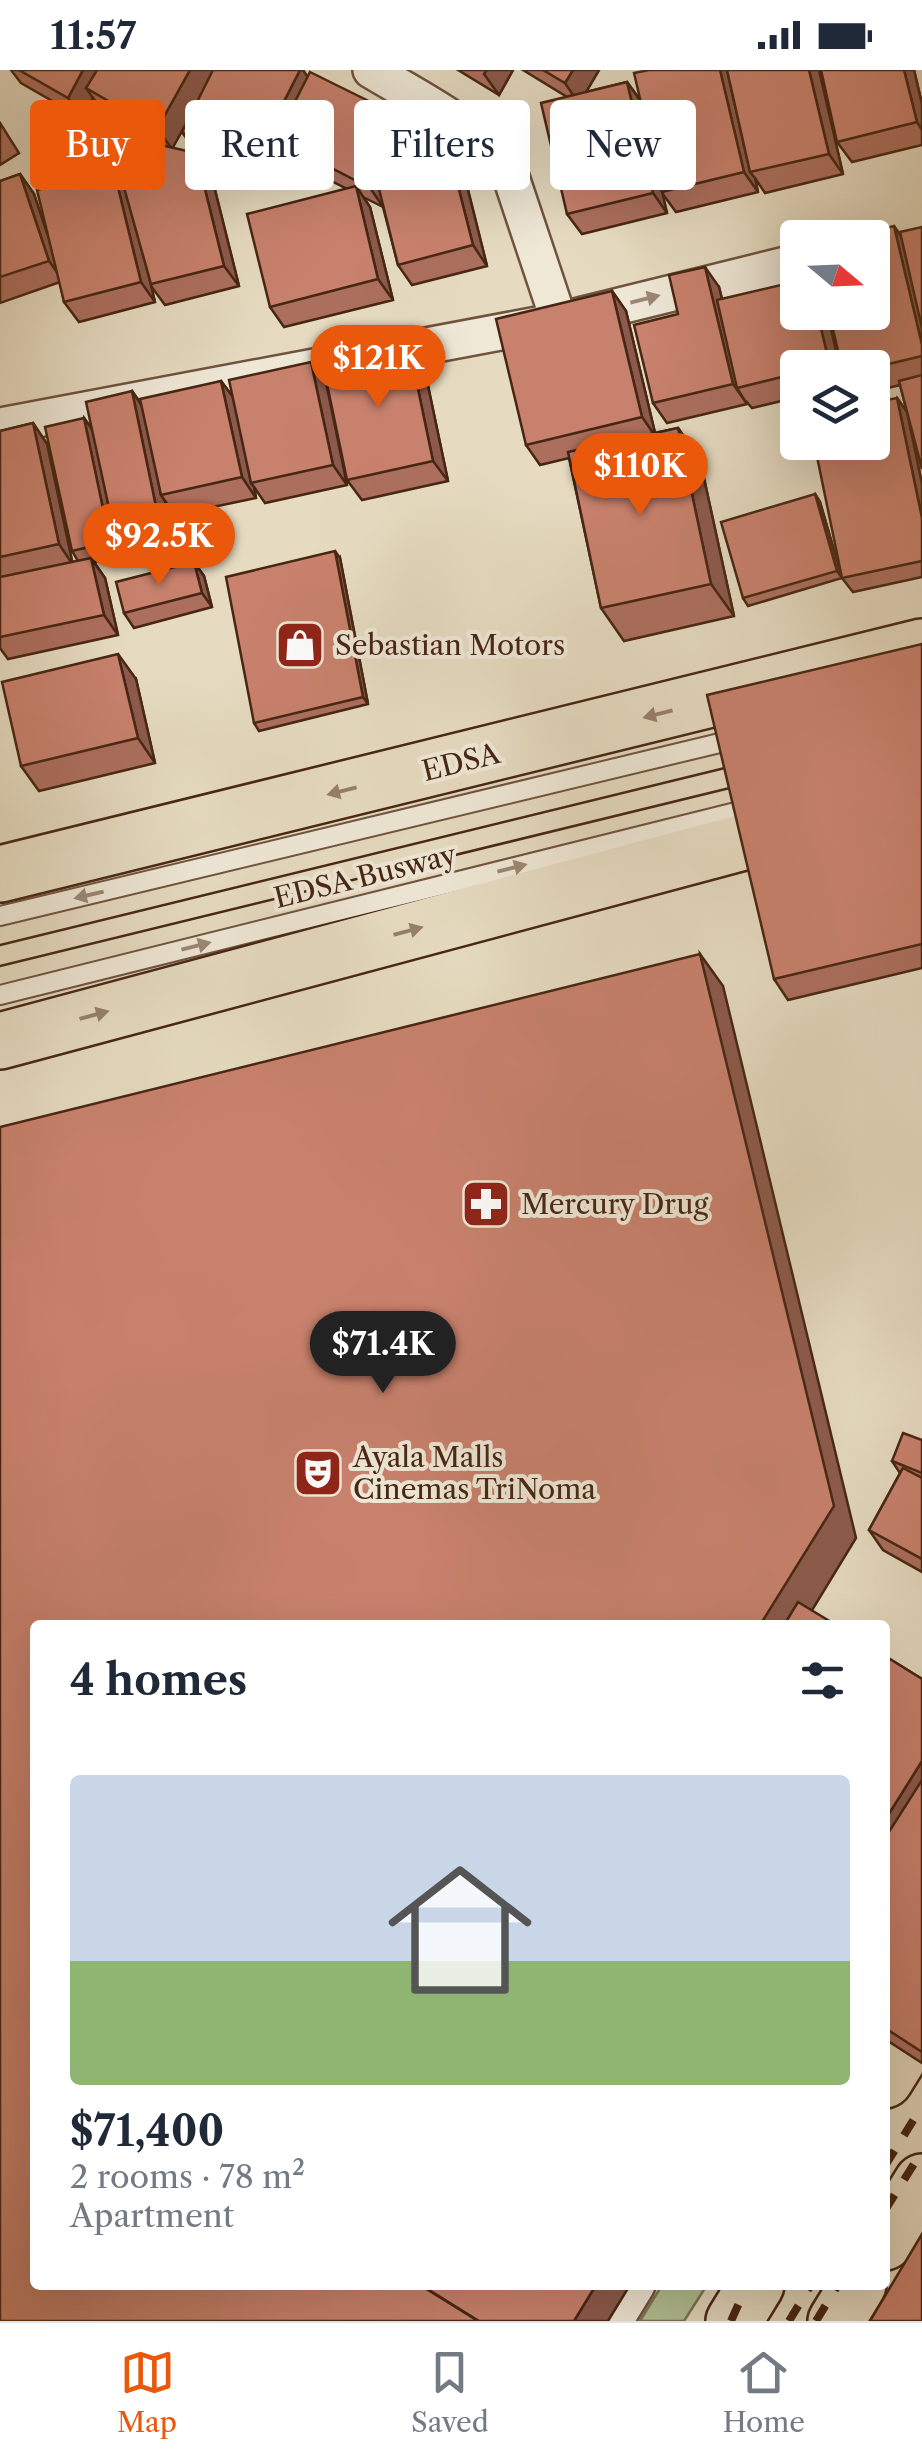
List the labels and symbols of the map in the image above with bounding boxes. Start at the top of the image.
north arrow [780,220,890,330]
one-way arrow [630,291,661,307]
pin: $121K [308,325,448,410]
pin: $110K [570,433,710,518]
pin: $92.5K [78,503,240,588]
shop icon: Sebastian Motors [274,619,326,671]
place label: Sebastian Motors [335,628,565,662]
one-way arrow [642,707,673,722]
street label: EDSA [419,736,505,788]
one-way arrow [326,784,357,799]
street label: EDSA Busway [271,837,460,915]
one-way arrow [497,859,528,875]
one-way arrow [73,888,104,903]
one-way arrow [393,923,424,939]
one-way arrow [181,938,212,953]
one-way arrow [79,1007,110,1023]
pharmacy icon: Mercury Drug [460,1178,512,1230]
place label: Mercury Drug [521,1187,708,1221]
pin: $71.4K [302,1311,464,1396]
place label: Ayala Malls Cinemas TriNoma [352,1440,596,1506]
theatre icon: Ayala Malls Cinemas TriNoma [292,1447,344,1499]

